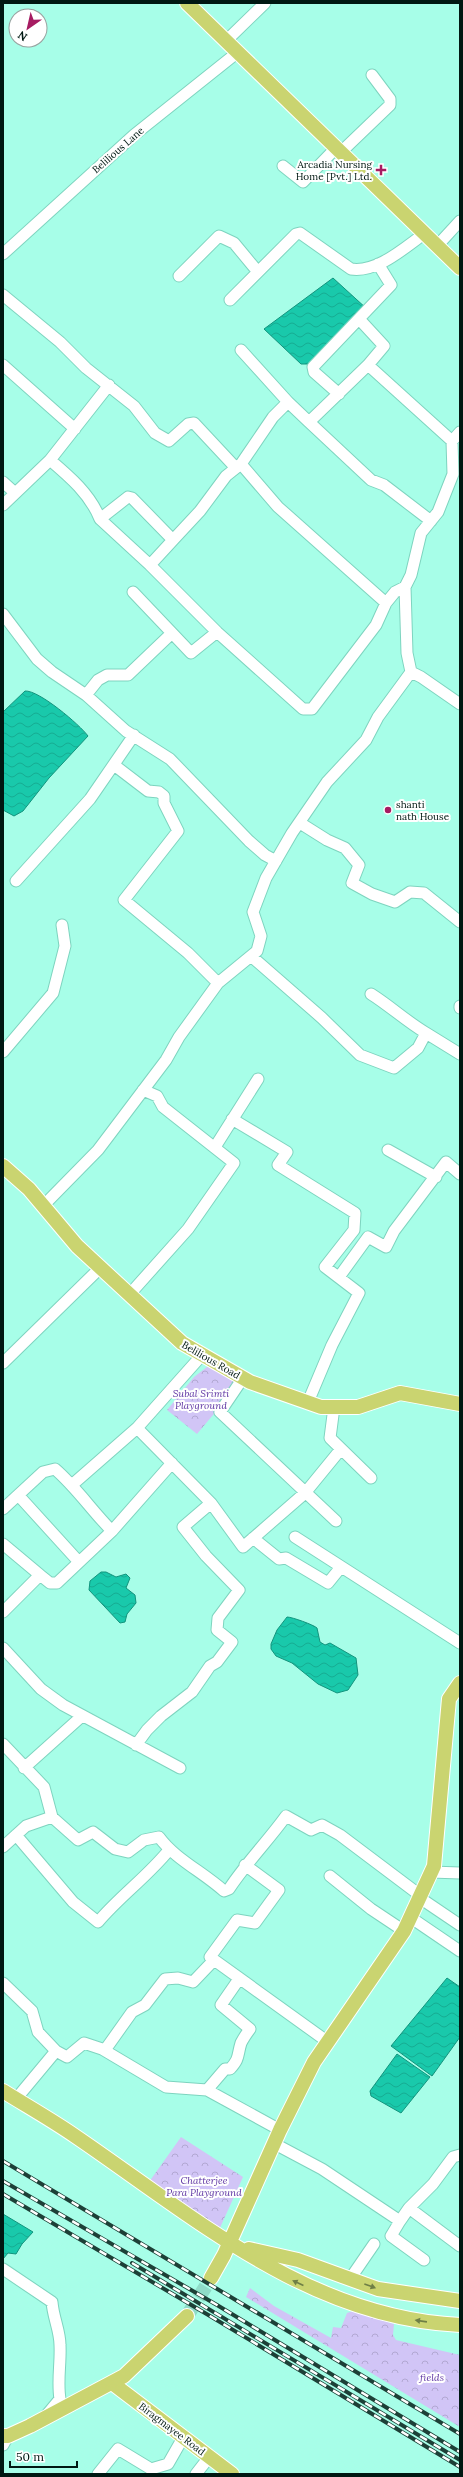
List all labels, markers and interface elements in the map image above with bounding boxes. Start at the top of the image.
north arrow [8,8,48,48]
text: N [15,28,30,44]
street label: Belilious Lane [89,124,147,176]
place label: Arcadia Nursing Home [Pvt.] Ltd. [296,158,372,183]
marker: Arcadia Nursing Home [Pvt.] Ltd. [375,164,387,176]
place label: shanti nath House [396,798,450,823]
marker: shanti nath House [383,805,393,815]
street label: Belilious Road [180,1338,242,1382]
park label: Subal Srimti Playground [173,1387,230,1412]
park label: Chatterjee Para Playground [166,2174,242,2199]
one-way arrow [292,2280,303,2286]
one-way arrow [364,2283,376,2289]
one-way arrow [415,2318,427,2324]
park label: fields [418,2371,444,2384]
street label: Biragmayee Road [136,2400,208,2458]
scale bar [10,2443,77,2469]
text: 50 m [16,2449,44,2464]

